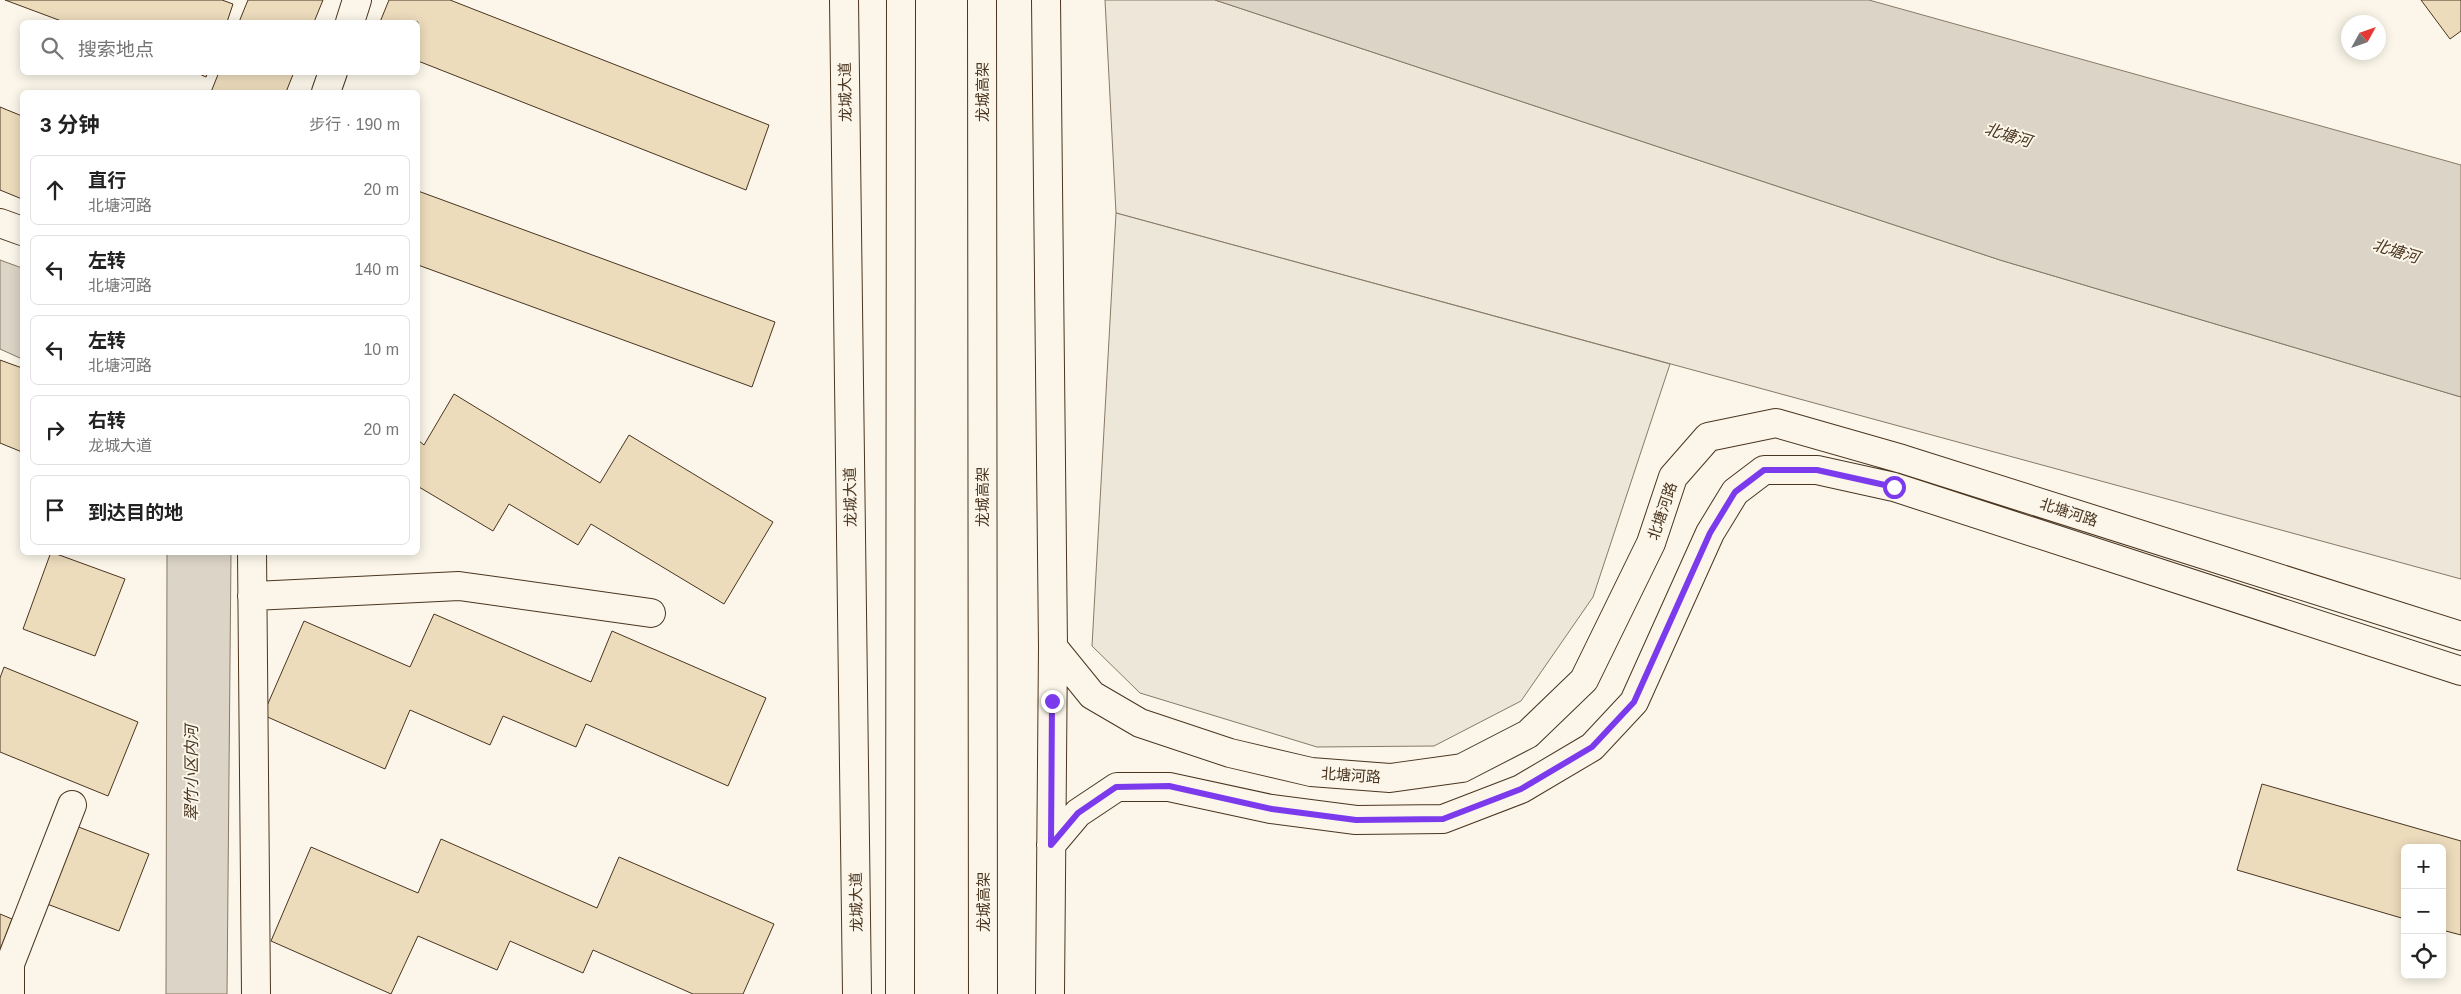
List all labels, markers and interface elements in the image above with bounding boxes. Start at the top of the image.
north arrow [2341,15,2386,60]
search box [20,20,420,75]
icon: search [38,34,66,62]
text: 搜索地点 [78,39,154,60]
street label: 龙城大道 [836,62,854,122]
street label: 龙城高架 [974,62,991,122]
text: 3 分钟 [40,113,100,136]
text: 步行 · 190 m [309,116,400,133]
water label: 北塘河 [1983,120,2036,151]
text: 直行 [88,170,126,191]
icon: ahead [41,176,69,204]
text: 20 m [363,181,399,198]
text: 北塘河路 [88,197,152,214]
water label: 北塘河 [2371,236,2424,267]
text: 左转 [88,250,126,271]
icon: left [41,256,69,284]
text: 140 m [355,261,399,278]
text: 北塘河路 [88,277,152,294]
text: 左转 [88,330,126,351]
icon: left [41,336,69,364]
text: 10 m [363,341,399,358]
text: 北塘河路 [88,357,152,374]
text: 右转 [88,410,126,431]
icon: right [41,416,69,444]
text: 20 m [363,421,399,438]
text: 龙城大道 [88,437,152,454]
street label: 龙城大道 [841,467,859,527]
street label: 龙城高架 [974,467,991,527]
route start [1883,476,1906,499]
street label: 北塘河路 [1644,480,1680,542]
street label: 北塘河路 [2038,495,2100,529]
icon: arrive [41,496,69,524]
text: 到达目的地 [88,502,183,523]
route end [1041,690,1064,713]
water label: 翠竹小区内河 [183,722,200,821]
street label: 北塘河路 [1320,764,1382,786]
map controls [2401,844,2446,979]
button: + [2401,844,2446,889]
street label: 龙城大道 [847,872,865,932]
street label: 龙城高架 [975,872,992,932]
button: − [2401,889,2446,934]
button: locate [2401,934,2446,979]

